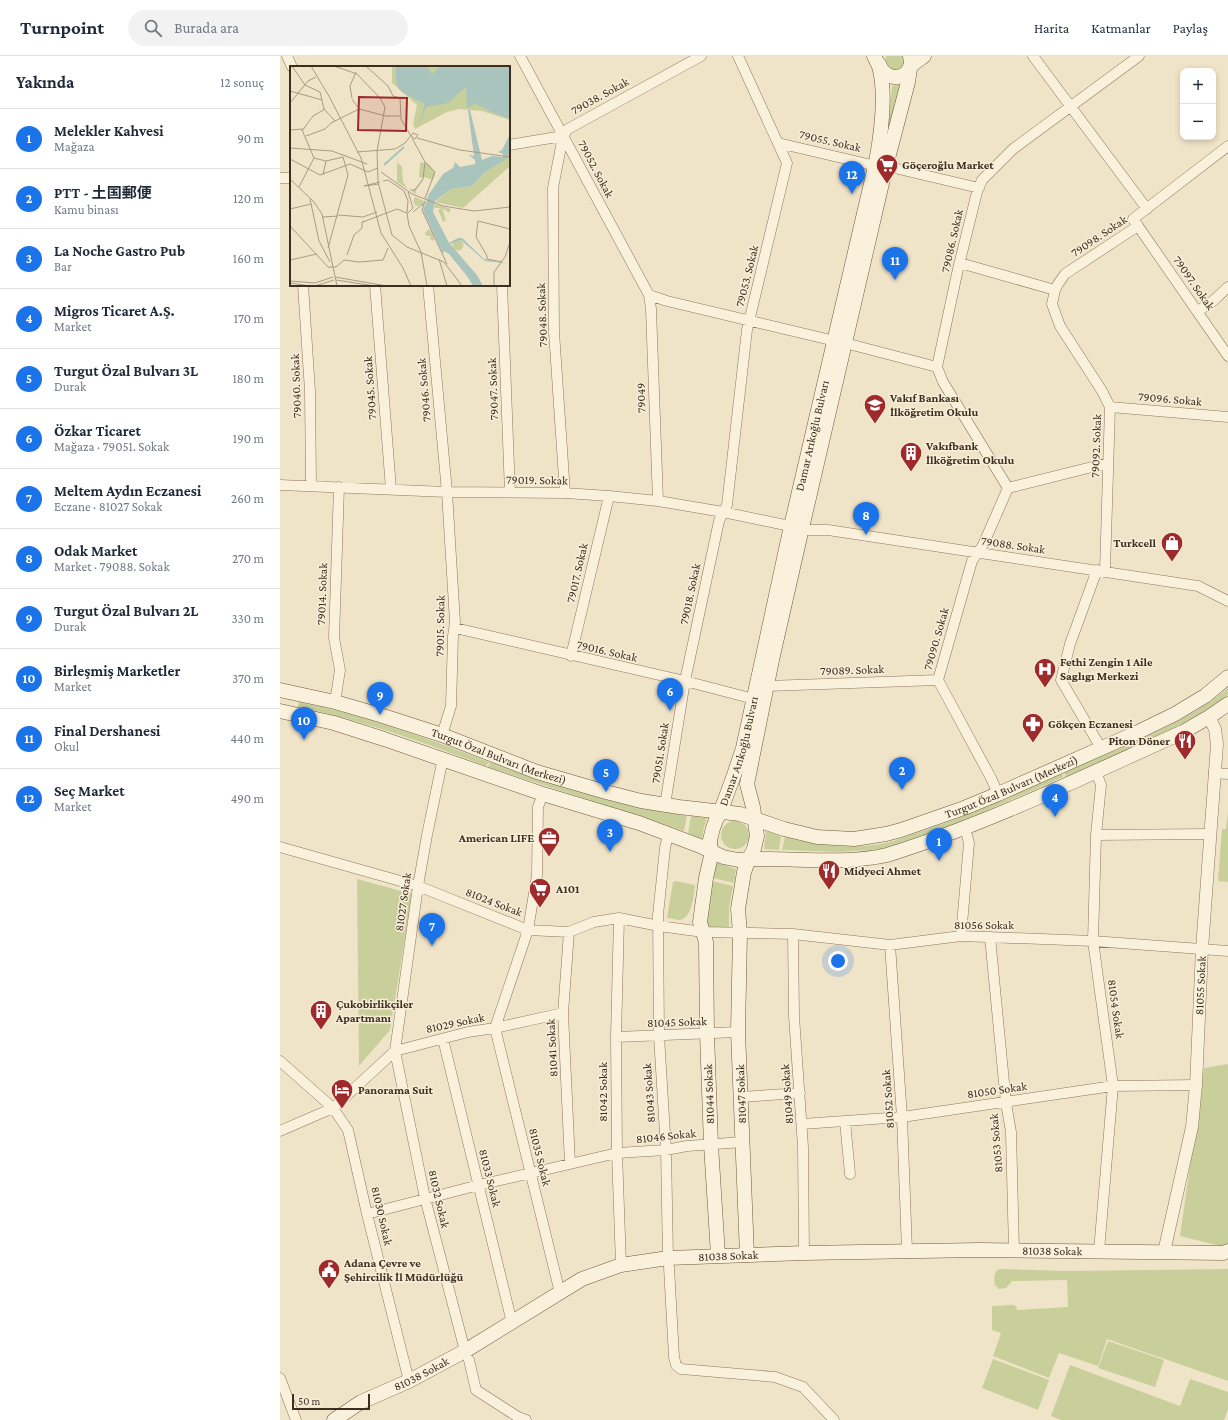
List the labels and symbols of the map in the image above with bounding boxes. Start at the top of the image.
inset map [290,66,510,286]
street label: 79038. Sokak [569,74,632,118]
street label: 79055. Sokak [798,127,863,155]
street label: 79052. Sokak [575,138,617,200]
supermarket icon: Göçeroğlu Market [874,152,900,185]
place label: Göçeroğlu Market [902,158,994,172]
pin: 12 [839,161,865,194]
street label: 79086. Sokak [938,208,966,274]
street label: 79098. Sokak [1068,212,1130,260]
street label: 79053. Sokak [733,243,761,308]
pin: 11 [882,247,908,280]
street label: 79097. Sokak [1170,253,1218,313]
street label: 79048. Sokak [534,282,550,347]
street label: 79040. Sokak [288,353,304,418]
street label: 79045. Sokak [361,356,379,420]
street label: 79046. Sokak [414,357,434,423]
street label: 79047. Sokak [485,357,501,421]
street label: Damar Arıkoğlu Bulvarı [792,379,832,492]
street label: 79049 [633,383,649,413]
street label: 79096. Sokak [1138,389,1203,409]
place label: Vakıf Bankası İlköğretim Okulu [889,391,979,419]
school or university icon: Vakıf Bankası İlköğretim Okulu [862,392,888,425]
street label: 79092. Sokak [1088,414,1104,478]
place label: Vakıfbank İlköğretim Okulu [925,439,1015,467]
building icon: Vakıfbank İlköğretim Okulu [898,440,924,473]
street label: 79019. Sokak [506,472,568,488]
pin: 8 [853,502,879,535]
shop icon: Turkcell [1159,530,1185,563]
street label: 79088. Sokak [980,534,1046,556]
place label: Turkcell [1113,536,1156,550]
street label: 79017. Sokak [563,541,591,604]
street label: 79014. Sokak [314,562,330,625]
street label: 79018. Sokak [677,562,703,626]
street label: 79015. Sokak [432,595,448,657]
street label: 79090. Sokak [920,606,952,672]
street label: 79016. Sokak [575,637,639,665]
place label: Fethi Zengin 1 Aile Saglıgı Merkezi [1060,655,1153,683]
hospital icon: Fethi Zengin 1 Aile Saglıgı Merkezi [1032,656,1058,689]
street label: 79089. Sokak [820,662,885,678]
pin: 6 [657,678,683,711]
pin: 9 [367,682,393,715]
street label: Damar Arıkoğlu Bulvarı [716,695,761,808]
pin: 10 [291,707,317,740]
pharmacy icon: Gökçen Eczanesi [1020,711,1046,744]
place label: Gökçen Eczanesi [1048,717,1133,731]
street label: 79051. Sokak [648,721,672,784]
street label: Turgut Özal Bulvarı (Merkezi) [429,725,568,787]
restaurant icon: Piton Döner [1172,728,1198,761]
place label: Piton Döner [1108,734,1170,748]
street label: Turgut Özal Bulvarı (Merkezi) [943,753,1080,821]
pin: 2 [889,757,915,790]
pin: 5 [593,759,619,792]
pin: 4 [1042,784,1068,817]
pin: 3 [597,819,623,852]
office icon: American LIFE [536,825,562,858]
pin: 1 [926,828,952,861]
place label: American LIFE [458,831,534,845]
restaurant icon: Midyeci Ahmet [816,858,842,891]
place label: Midyeci Ahmet [844,864,922,878]
street label: 81027 Sokak [392,872,414,932]
supermarket icon: A101 [527,876,553,909]
place label: A101 [555,882,580,896]
street label: 81024 Sokak [464,885,525,919]
pin: 7 [419,913,445,946]
street label: 81056 Sokak [954,918,1014,932]
your location [828,951,848,971]
street label: 81055 Sokak [1192,955,1209,1015]
street label: 81054 Sokak [1105,978,1127,1040]
place label: Çukobirlikçiler Apartmanı [335,997,414,1025]
building icon: Çukobirlikçiler Apartmanı [308,998,334,1031]
street label: 81029 Sokak [424,1010,486,1036]
street label: 81045 Sokak [647,1014,707,1030]
street label: 81041 Sokak [543,1018,561,1077]
street label: 81042 Sokak [596,1062,610,1122]
street label: 81043 Sokak [640,1062,658,1123]
street label: 81044 Sokak [701,1063,717,1124]
street label: 81049 Sokak [778,1063,796,1124]
street label: 81047 Sokak [733,1064,749,1124]
street label: 81052 Sokak [879,1069,897,1129]
hotel icon: Panorama Suit [329,1077,355,1110]
street label: 81050 Sokak [966,1079,1028,1101]
place label: Panorama Suit [358,1083,433,1097]
street label: 81053 Sokak [986,1113,1006,1173]
street label: 81046 Sokak [635,1126,697,1146]
street label: 81035 Sokak [526,1127,554,1188]
street label: 81033 Sokak [476,1148,504,1209]
street label: 81032 Sokak [426,1169,453,1230]
street label: 81030 Sokak [368,1185,396,1247]
street label: 81038 Sokak [1022,1244,1083,1258]
street label: 81038 Sokak [698,1248,759,1264]
place label: Adana Çevre ve Şehircilik İl Müdürlüğü [343,1256,464,1284]
public building icon: Adana Çevre ve Şehircilik İl Müdürlüğü [316,1257,342,1290]
street label: 81038 Sokak [392,1354,452,1394]
scale bar [292,1392,370,1411]

